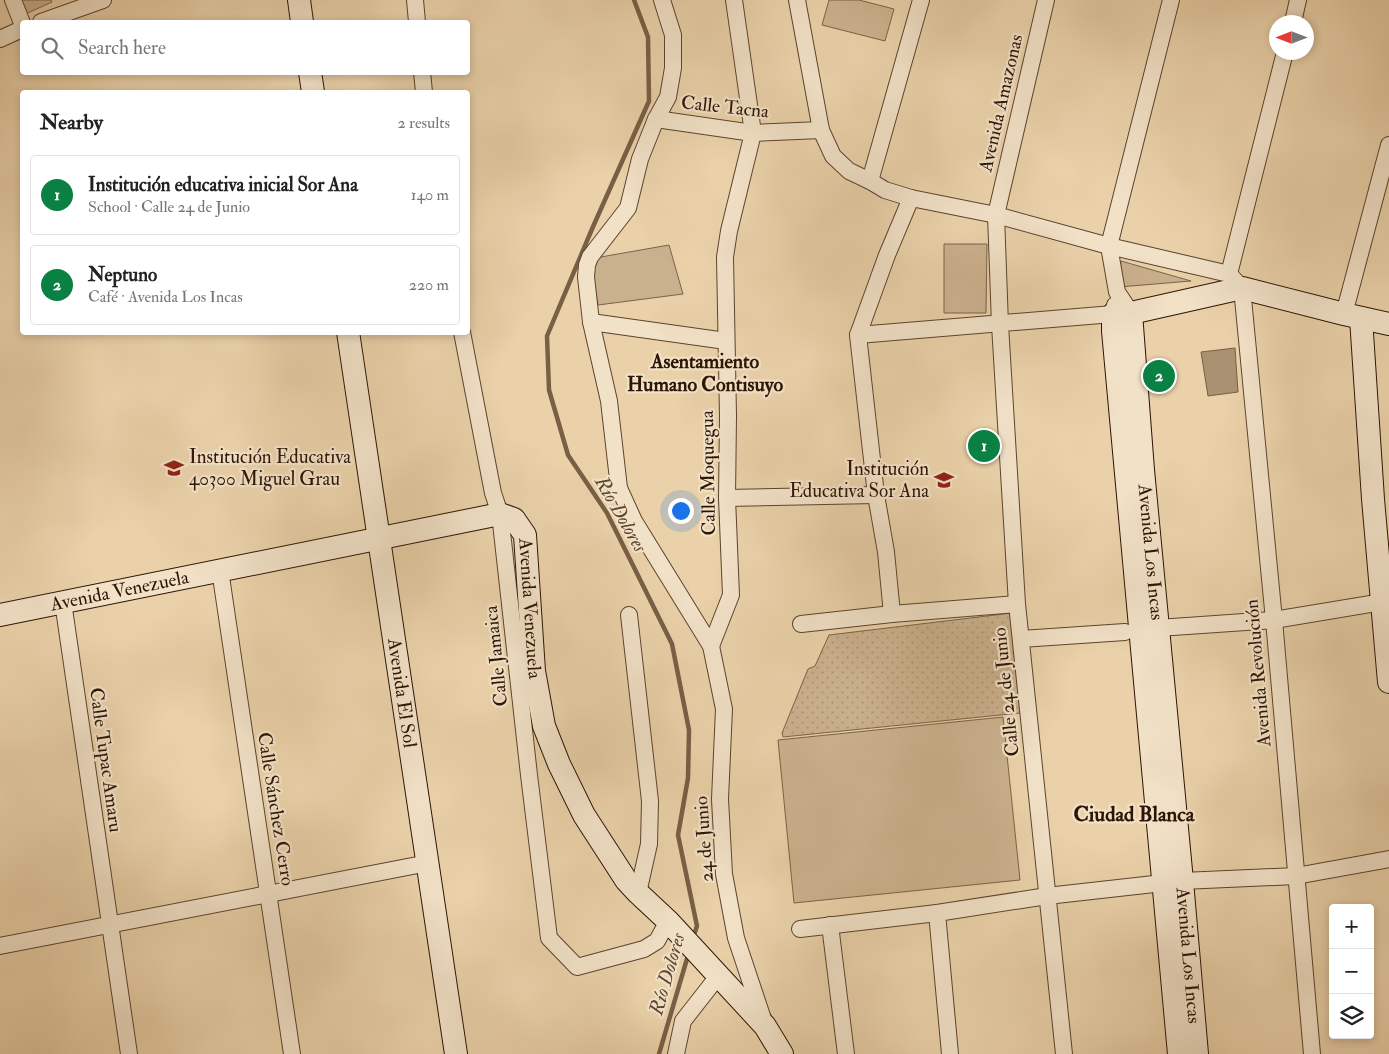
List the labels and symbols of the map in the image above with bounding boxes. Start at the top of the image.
north arrow [1269,15,1314,60]
street label: Avenida Amazonas [973,32,1029,175]
street label: Calle Tacna [680,90,770,124]
district label: Asentamiento Humano Contisuyo [627,349,783,398]
pin: 2 [1143,357,1175,395]
street label: Calle Moquegua [695,410,721,536]
pin: 1 [968,427,1000,465]
place label: Institución Educativa 40300 Miguel Grau [189,445,351,491]
school or university icon: Institución Educativa 40300 Miguel Grau [163,457,185,479]
place label: Institución Educativa Sor Ana [789,457,929,503]
school or university icon: Institución Educativa Sor Ana [933,469,955,491]
water label: Río Dolores [589,471,653,557]
street label: Avenida Los Incas [1132,482,1169,621]
your location [668,498,694,524]
street label: Avenida Venezuela [513,536,547,681]
street label: Avenida Venezuela [47,565,191,617]
street label: Avenida Revolución [1240,598,1276,749]
street label: Calle Jamaica [479,604,513,708]
street label: Calle 24 de Junio [987,626,1025,758]
street label: Avenida El Sol [382,636,422,750]
street label: Calle Tupac Amaru [83,686,128,834]
street label: Calle Sánchez Cerro [252,730,300,888]
street label: 24 de Junio [689,795,719,883]
district label: Ciudad Blanca [1074,801,1196,828]
street label: Avenida Los Incas [1171,885,1206,1024]
water label: Río Dolores [643,930,691,1019]

